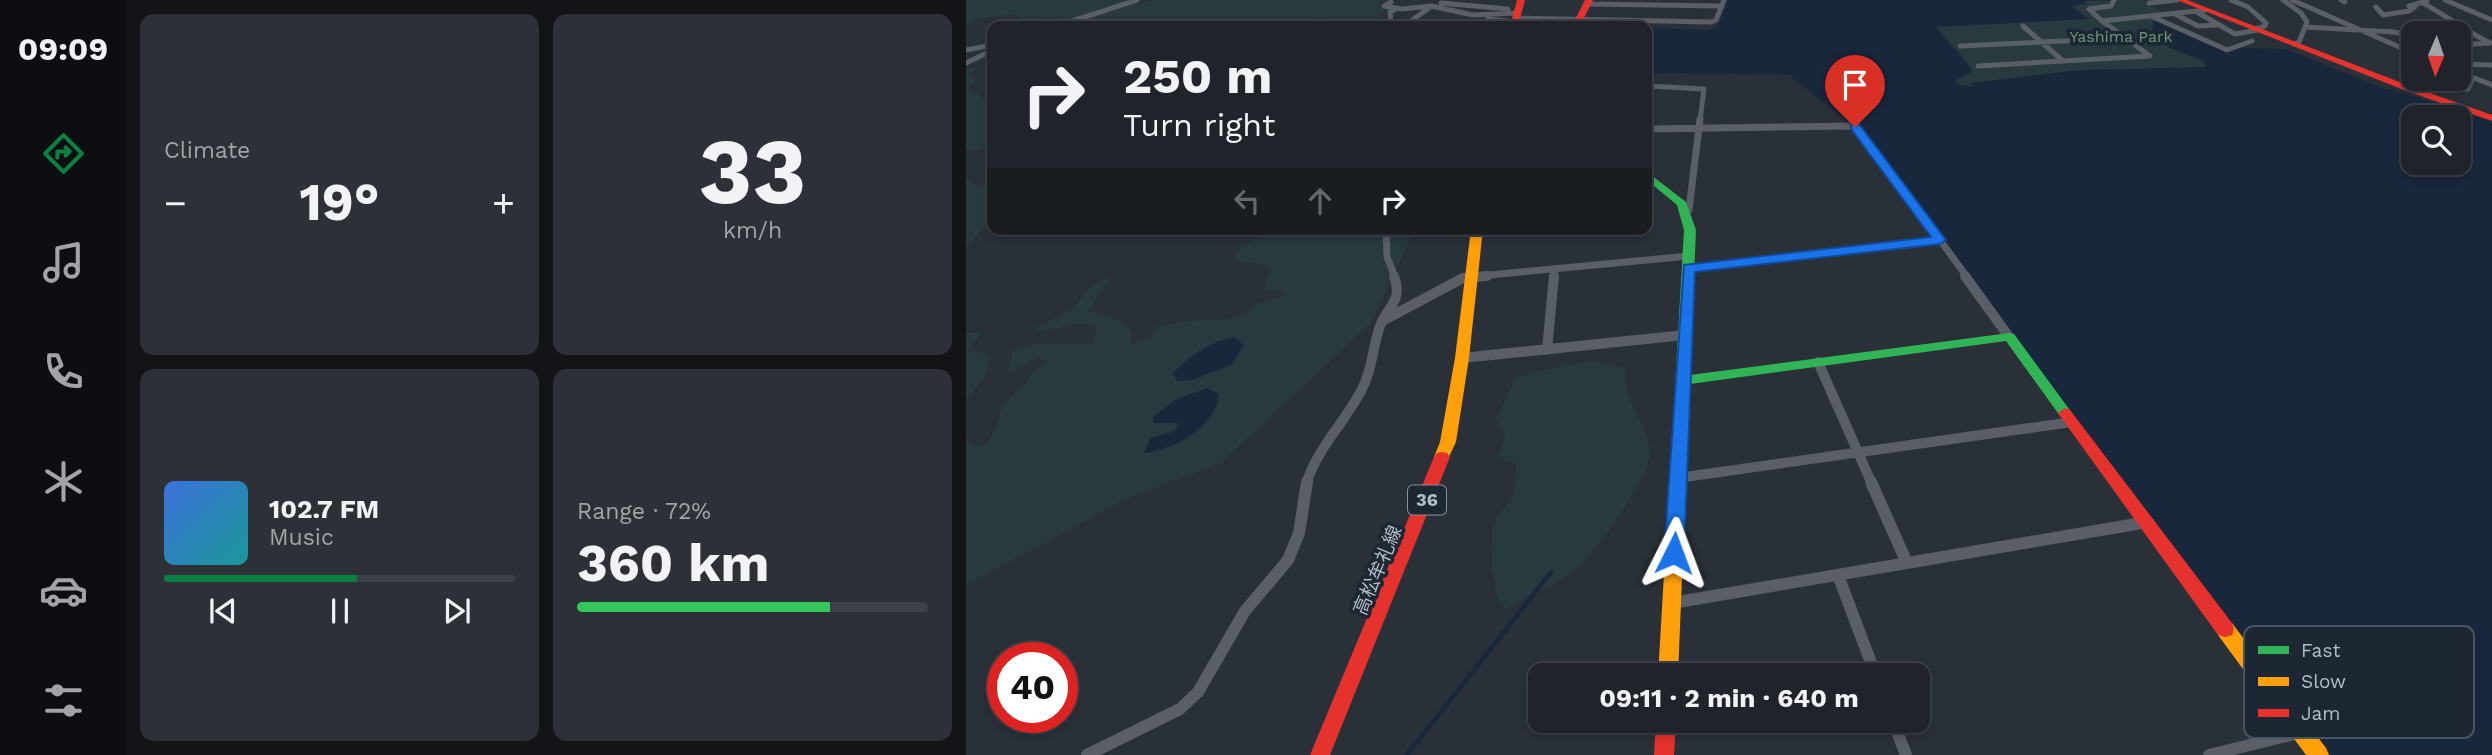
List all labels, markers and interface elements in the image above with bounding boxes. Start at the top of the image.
north arrow [2401,21,2471,91]
map controls [2401,21,2471,175]
park label: Yashima Park [2069,27,2173,46]
text: 09:09 [18,30,108,68]
text: 250 m [1123,47,1272,105]
icon: right [1008,49,1099,140]
pin [1825,55,1885,127]
icon: arrive [1836,66,1874,104]
button: search [2401,105,2471,175]
text: Turn right [1123,106,1275,144]
text: 33 [699,118,806,225]
icon: directions [39,129,88,178]
text: Climate [164,137,250,164]
text: 19° [299,172,380,233]
text: − [164,181,187,225]
text: + [492,181,515,225]
icon: left [1228,182,1266,220]
icon: ahead [1301,182,1339,220]
icon: right [1374,182,1412,220]
text: km/h [723,217,782,244]
icon: music [39,238,88,287]
icon: phone [39,347,88,396]
icon: climate [39,457,88,506]
road number: 36 [1408,486,1446,514]
text: 102.7 FM [269,494,379,524]
text: Range · 72% [577,498,711,525]
position arrow [1637,516,1711,590]
street label: 高松牟礼線 [1348,522,1407,618]
text: Music [269,524,334,551]
text: 360 km [577,533,770,594]
icon: car [39,566,88,615]
icon: previous [204,592,242,630]
icon: pause [321,592,359,630]
icon: next [438,592,476,630]
legend [2244,626,2474,738]
text: Fast [2301,639,2340,662]
speed limit sign: 40 [987,642,1078,733]
text: Slow [2301,670,2346,693]
icon: filters [39,676,88,725]
text: 09:11 · 2 min · 640 m [1599,683,1859,713]
text: Jam [2301,702,2340,725]

